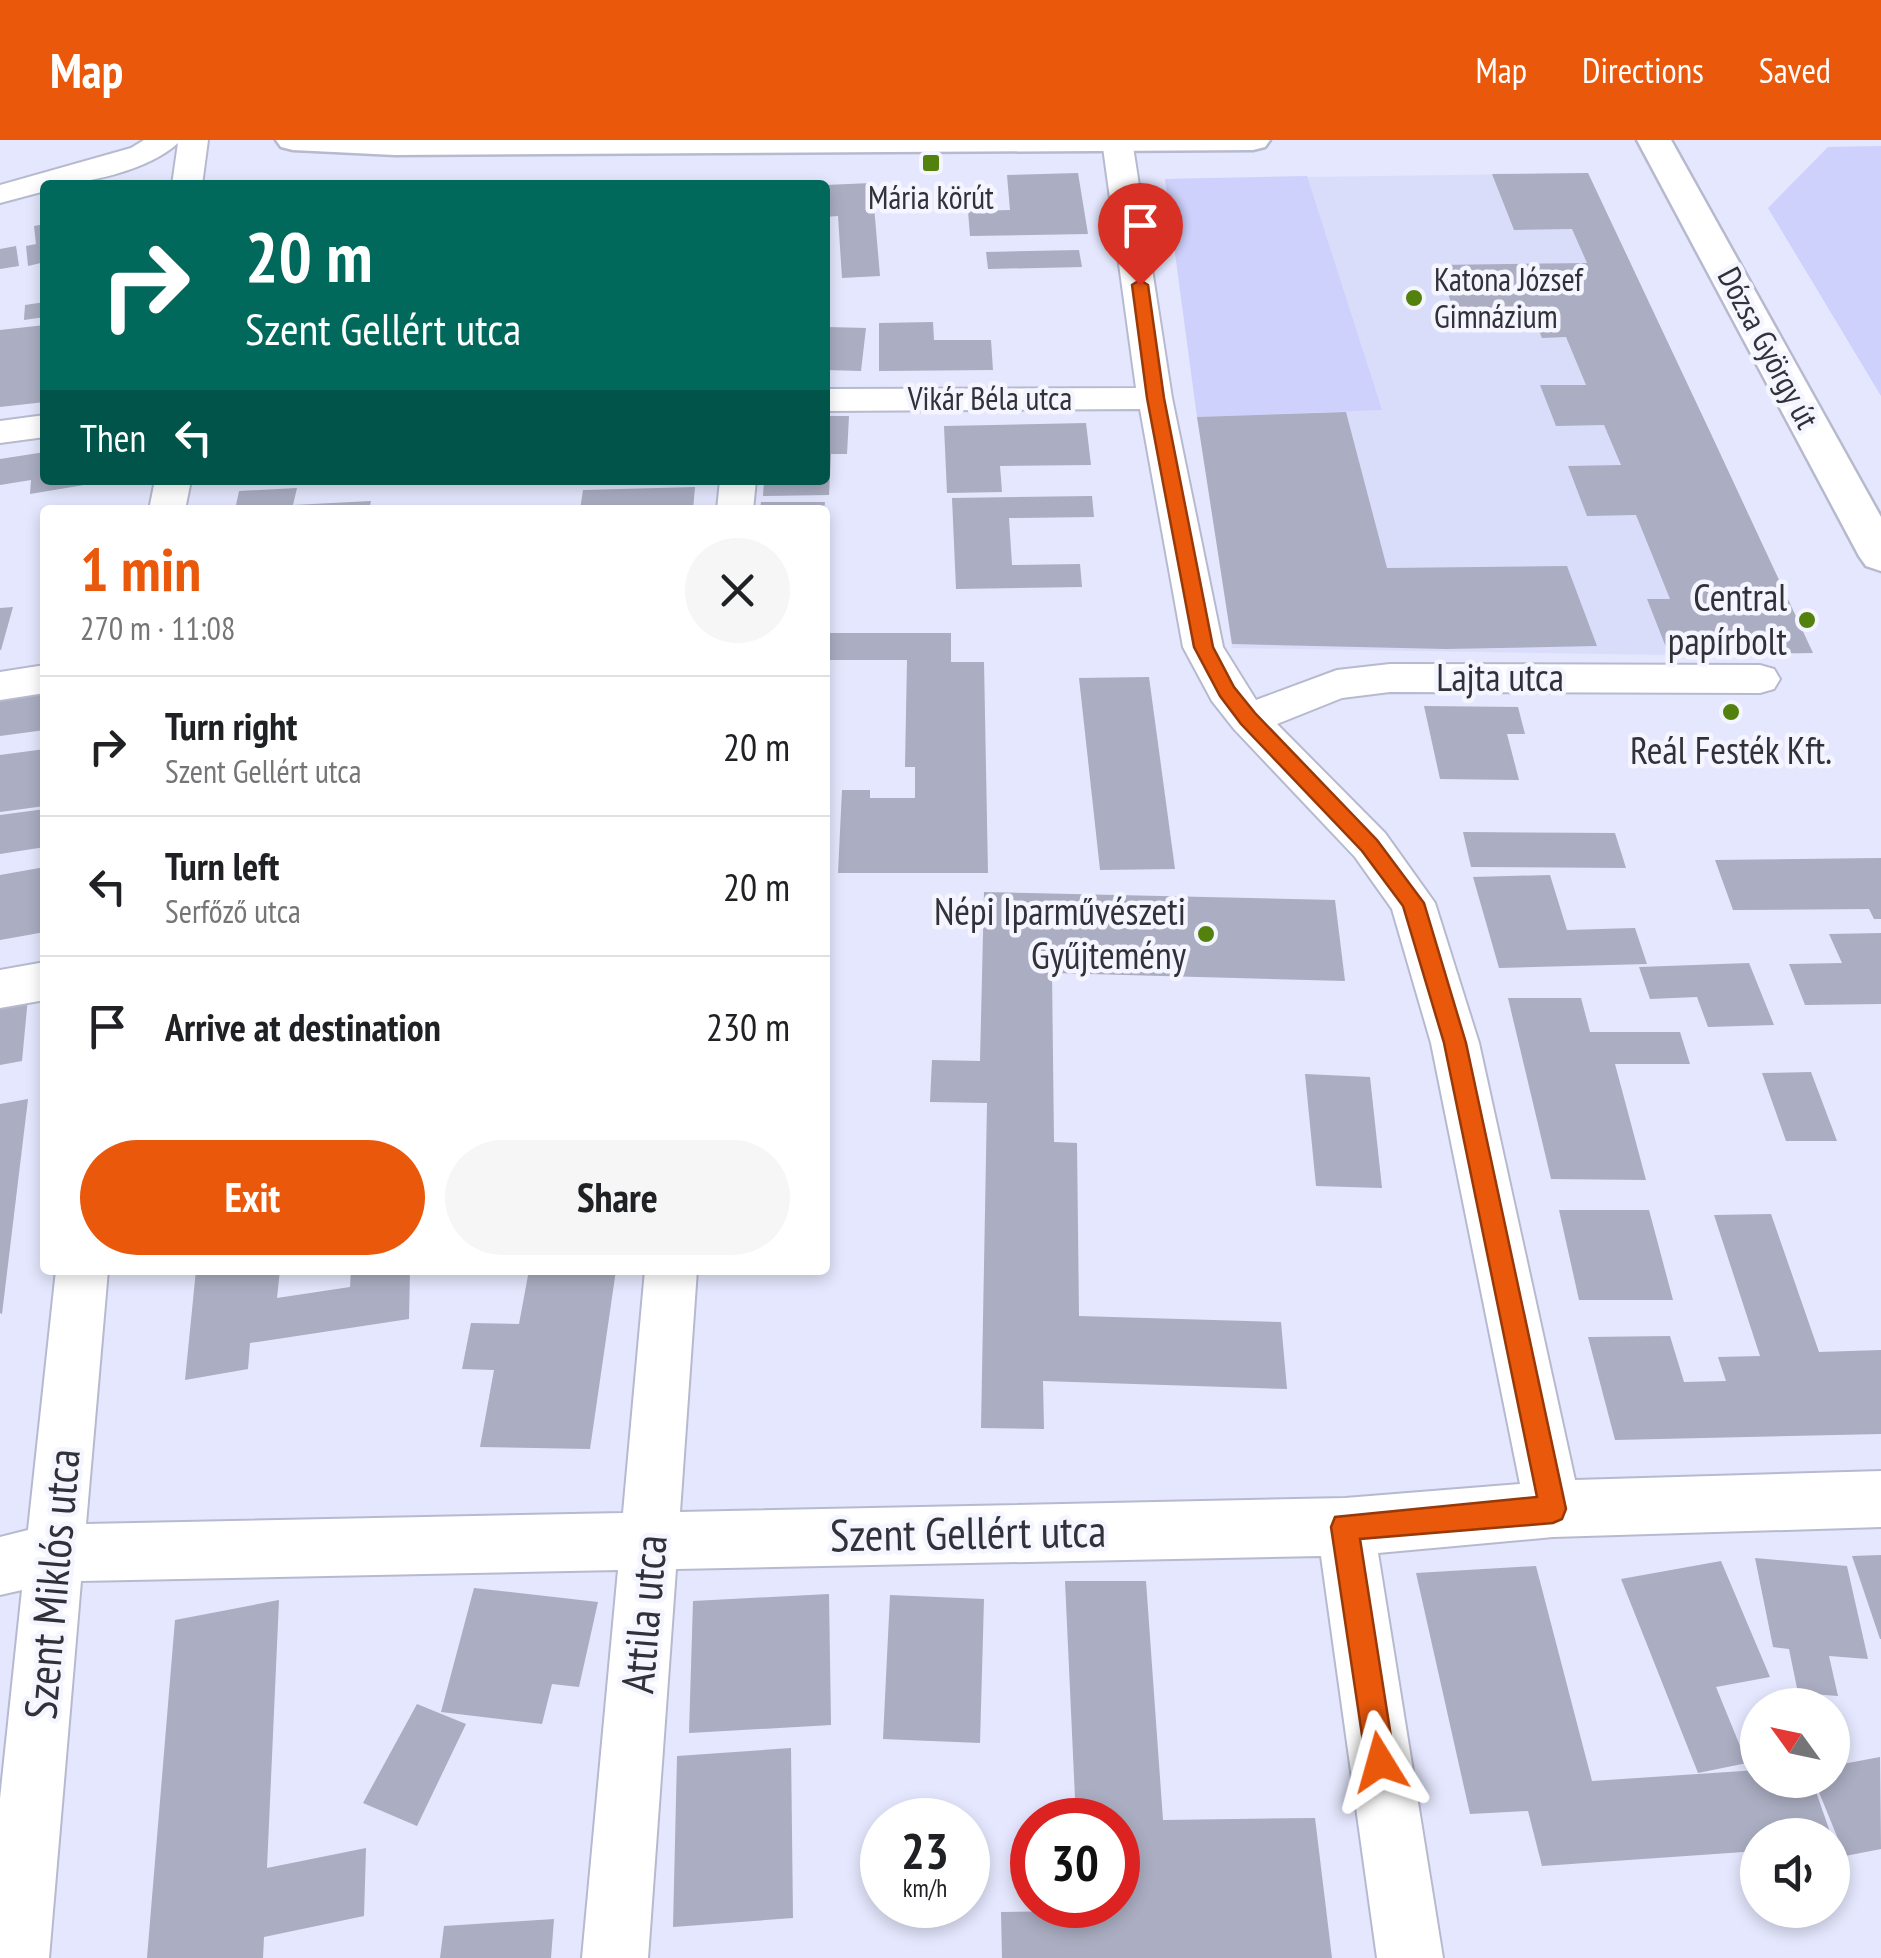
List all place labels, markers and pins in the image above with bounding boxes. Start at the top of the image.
marker: Mária körút [920,152,942,174]
place label: Mária körút [868,176,994,218]
pin [1098,183,1183,286]
place label: Katona József Gimnázium [1434,258,1585,337]
marker: Katona József Gimnázium [1403,287,1425,309]
place label: Central papírbolt [1668,572,1788,665]
marker: Central papírbolt [1796,609,1818,631]
marker: Reál Festék Kft. [1720,701,1742,723]
place label: Reál Festék Kft. [1630,725,1832,774]
place label: Népi Iparművészeti Gyűjtemény [934,886,1187,979]
marker: Népi Iparművészeti Gyűjtemény [1195,923,1217,945]

